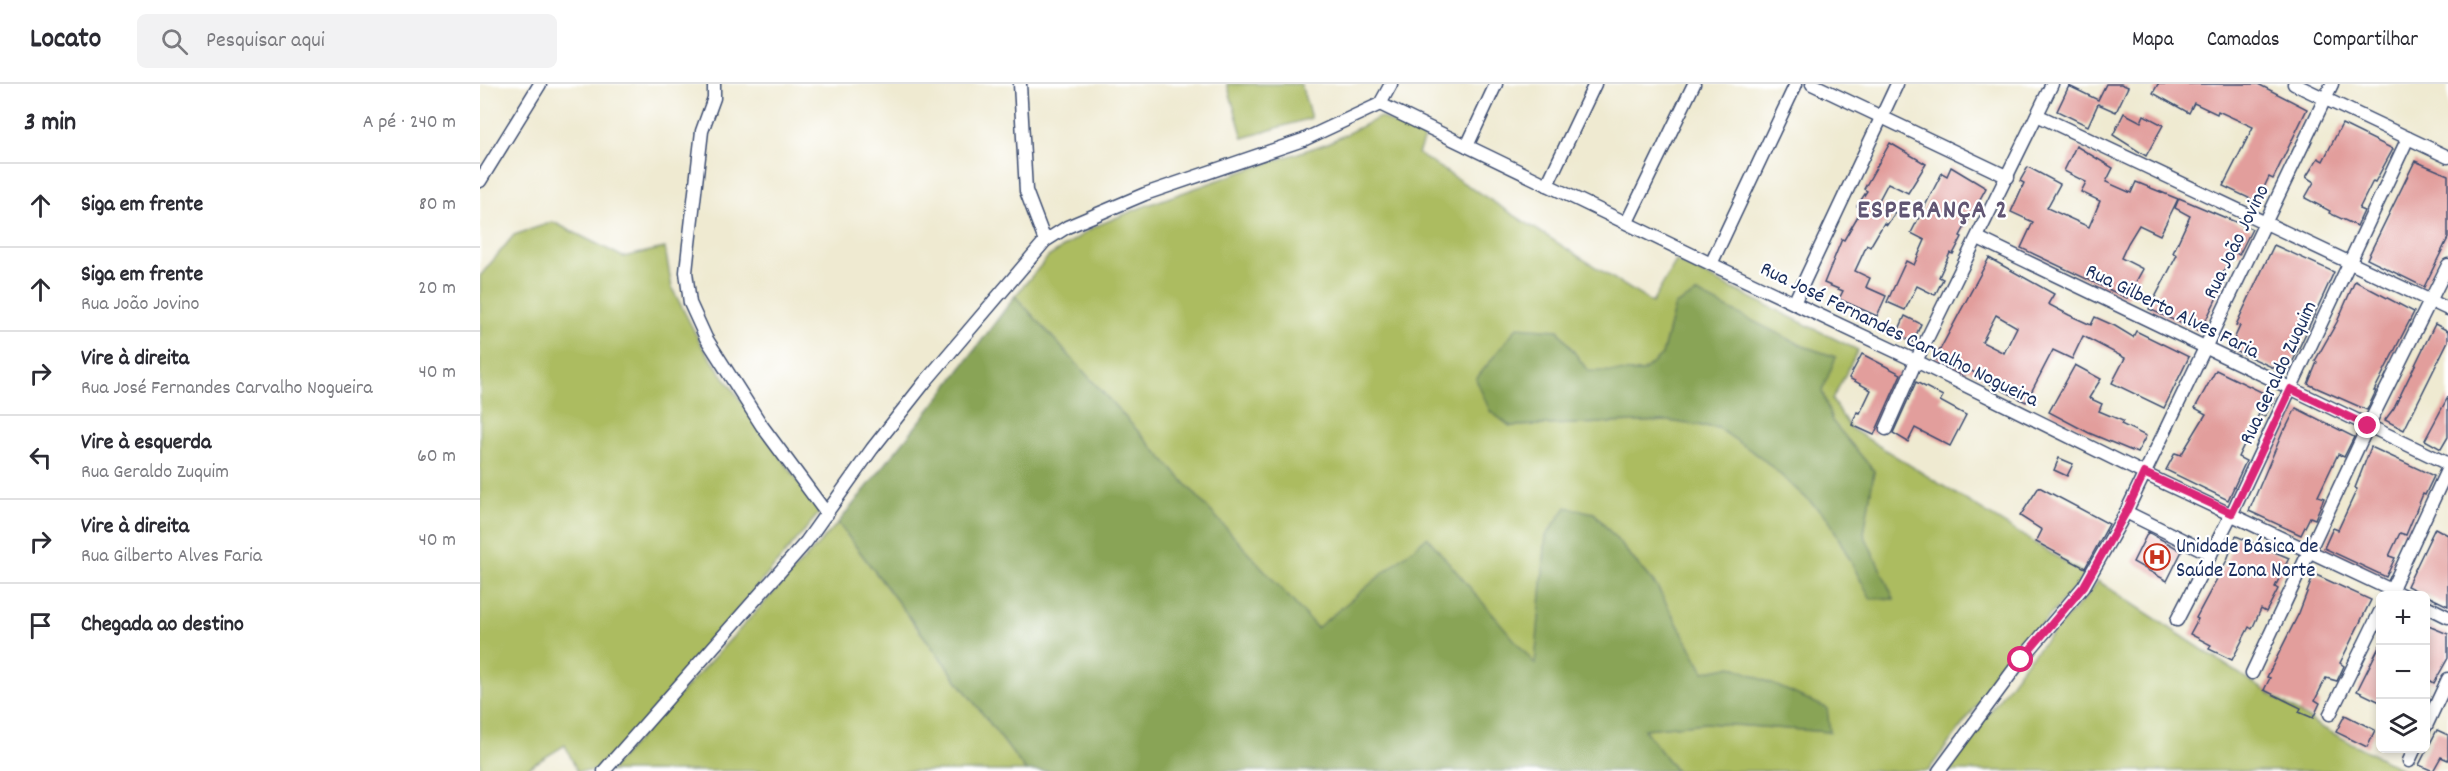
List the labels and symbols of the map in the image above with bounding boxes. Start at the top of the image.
street label: Rua João Jovino [2197,180,2278,305]
district label: ESPERANÇA 2 [1857,192,2009,231]
street label: Rua José Fernandes Carvalho Nogueira [1755,255,2044,417]
street label: Rua Gilberto Alves Faria [2080,258,2265,368]
street label: Rua Geraldo Zuquim [2233,297,2326,450]
route end [2354,412,2380,438]
place label: Unidade Básica de Saúde Zona Norte [2176,533,2319,587]
hospital icon: Unidade Básica de Saúde Zona Norte [2142,542,2172,572]
route start [2007,646,2033,672]

